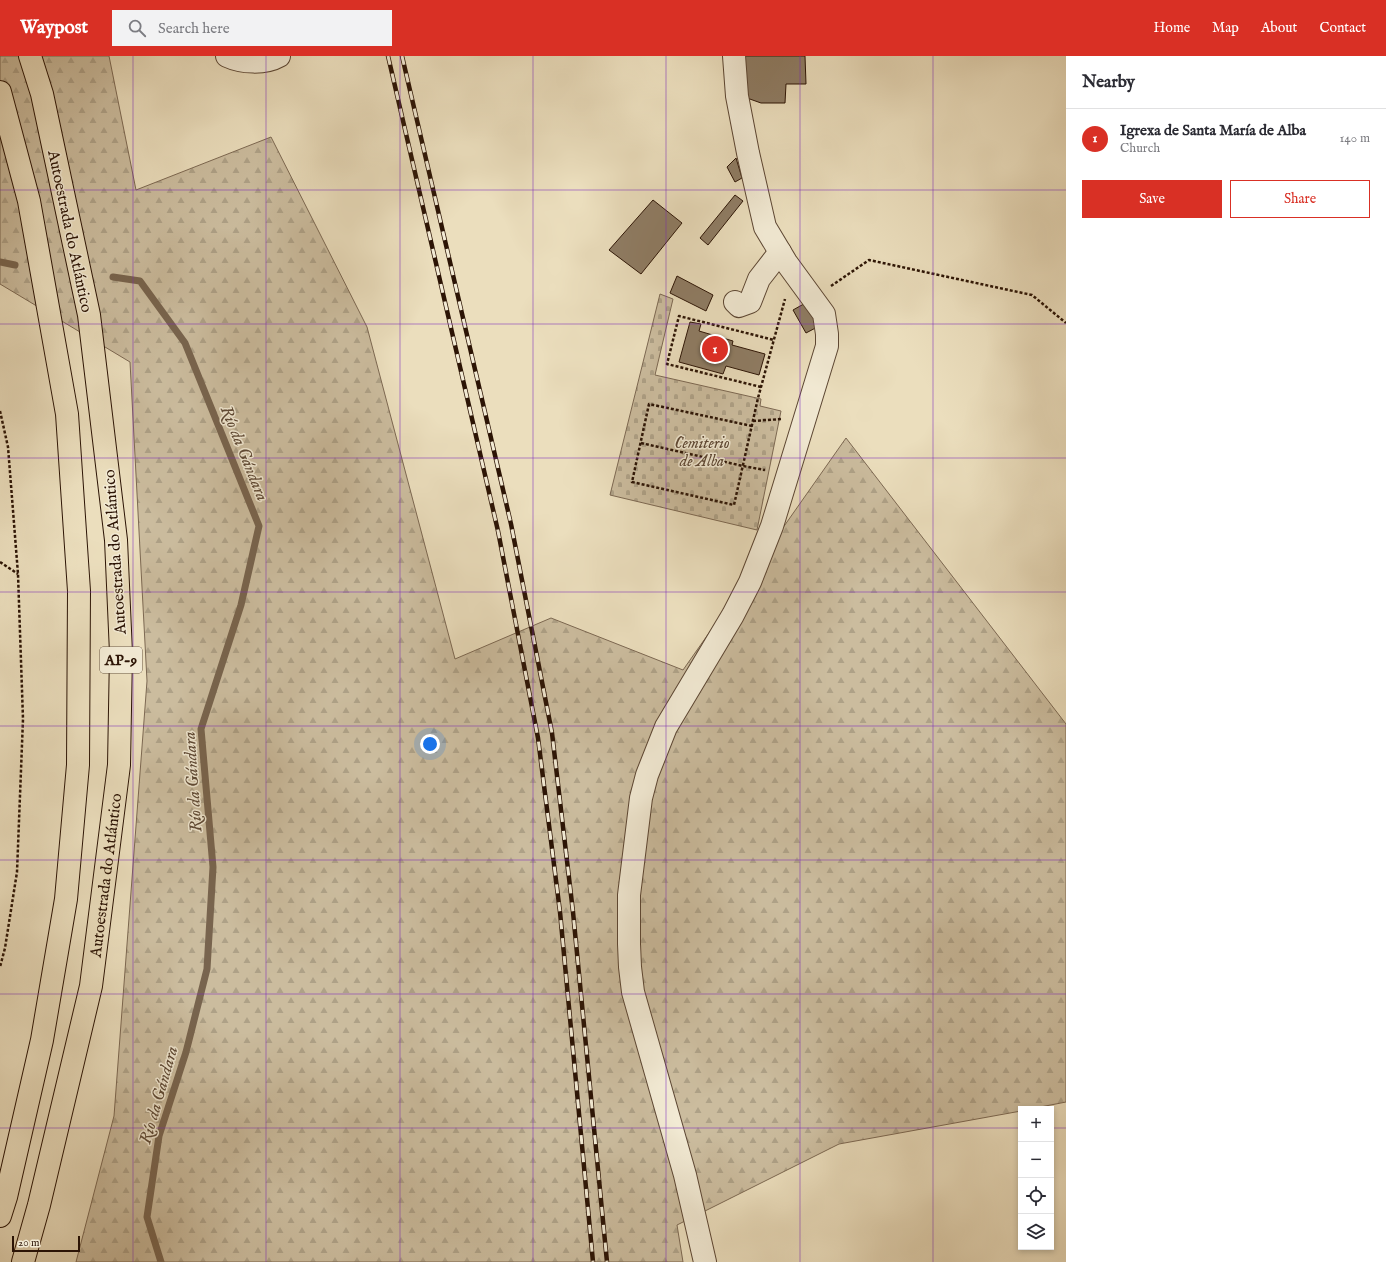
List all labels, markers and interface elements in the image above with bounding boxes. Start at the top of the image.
search box [112,10,392,46]
text: Waypost [20,16,88,40]
icon: search [126,17,148,39]
text: Search here [158,19,230,38]
text: Home [1154,19,1190,37]
text: Map [1212,19,1239,37]
text: About [1261,19,1297,37]
text: Contact [1319,19,1366,37]
text: Nearby [1082,72,1135,93]
text: Igrexa de Santa María de Alba [1120,121,1306,140]
text: 1 [1093,130,1097,147]
text: 140 m [1340,130,1370,147]
text: Church [1120,140,1160,157]
street label: Autoestrada do Atlántico [42,148,96,315]
button: Save [1082,180,1222,218]
button: Share [1230,180,1370,218]
pin: 1 [702,334,728,364]
water label: Río da Gándara [215,403,272,505]
park label: Cemiterio de Alba [674,434,730,472]
street label: Autoestrada do Atlántico [100,468,132,636]
road number: AP-9 [100,647,142,673]
water label: Río da Gándara [179,730,207,833]
your location [420,734,440,754]
street label: Autoestrada do Atlántico [87,792,127,960]
water label: Río da Gándara [135,1044,184,1147]
map controls [1018,1106,1054,1250]
button: + [1018,1106,1054,1142]
button: − [1018,1142,1054,1178]
button: locate [1018,1178,1054,1214]
button: layers [1018,1214,1054,1250]
scale bar [12,1234,80,1253]
text: 20 m [18,1236,39,1250]

